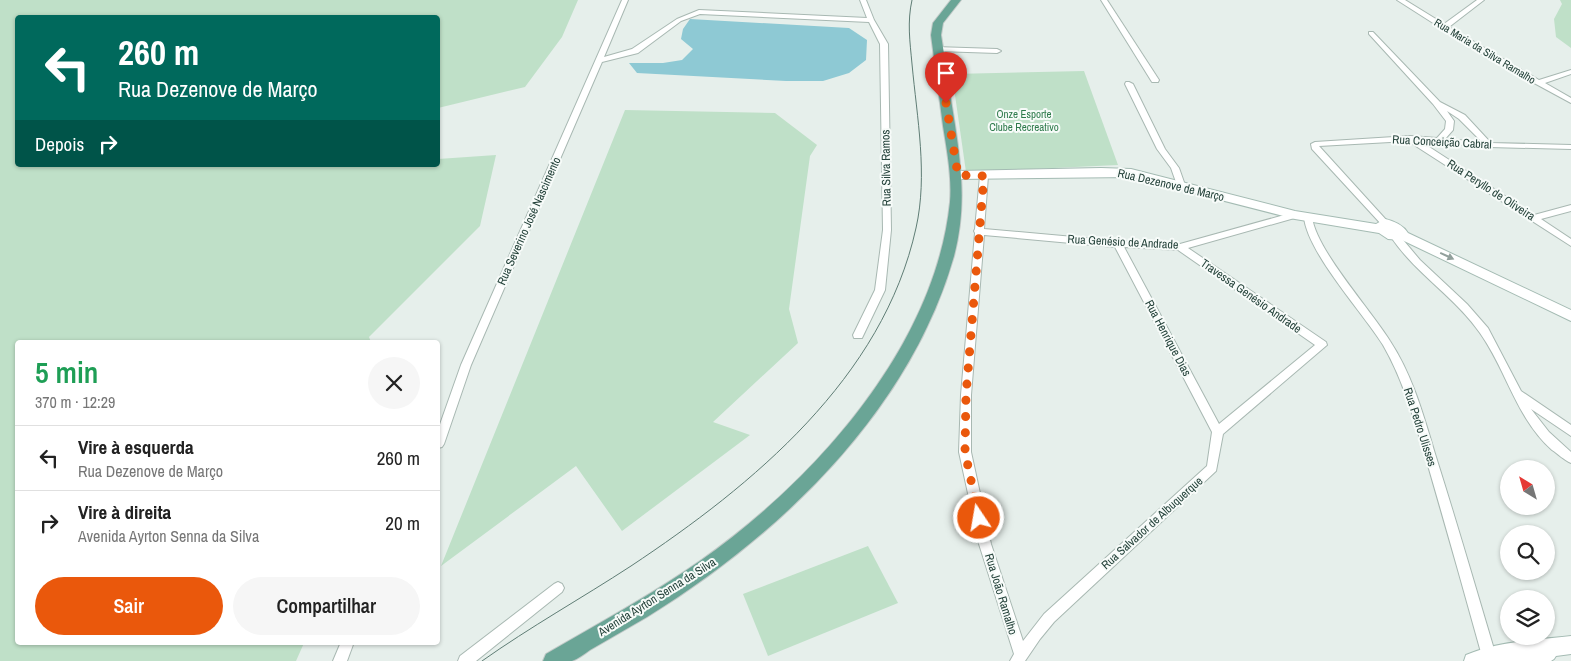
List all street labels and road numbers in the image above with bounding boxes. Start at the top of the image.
street label: Rua Maria da Silva Ramalho [1432,15,1538,87]
street label: Rua Silva Ramos [877,130,895,206]
street label: Rua Conceição Cabral [1392,131,1492,153]
street label: Rua Severino José Nascimento [493,154,565,288]
street label: Rua Peryllo de Oliveira [1444,156,1538,225]
street label: Rua Dezenove de Março [1116,165,1226,205]
street label: Rua Genésio de Andrade [1067,231,1179,253]
street label: Travessa Genésio Andrade [1197,255,1305,337]
street label: Rua Henrique Dias [1141,297,1195,379]
street label: Rua Pedro Ulisses [1400,386,1440,469]
street label: Rua Salvador de Albuquerque [1098,473,1206,573]
street label: Rua João Ramalho [981,551,1021,637]
street label: Avenida Ayrton Senna da Silva [594,554,719,640]

